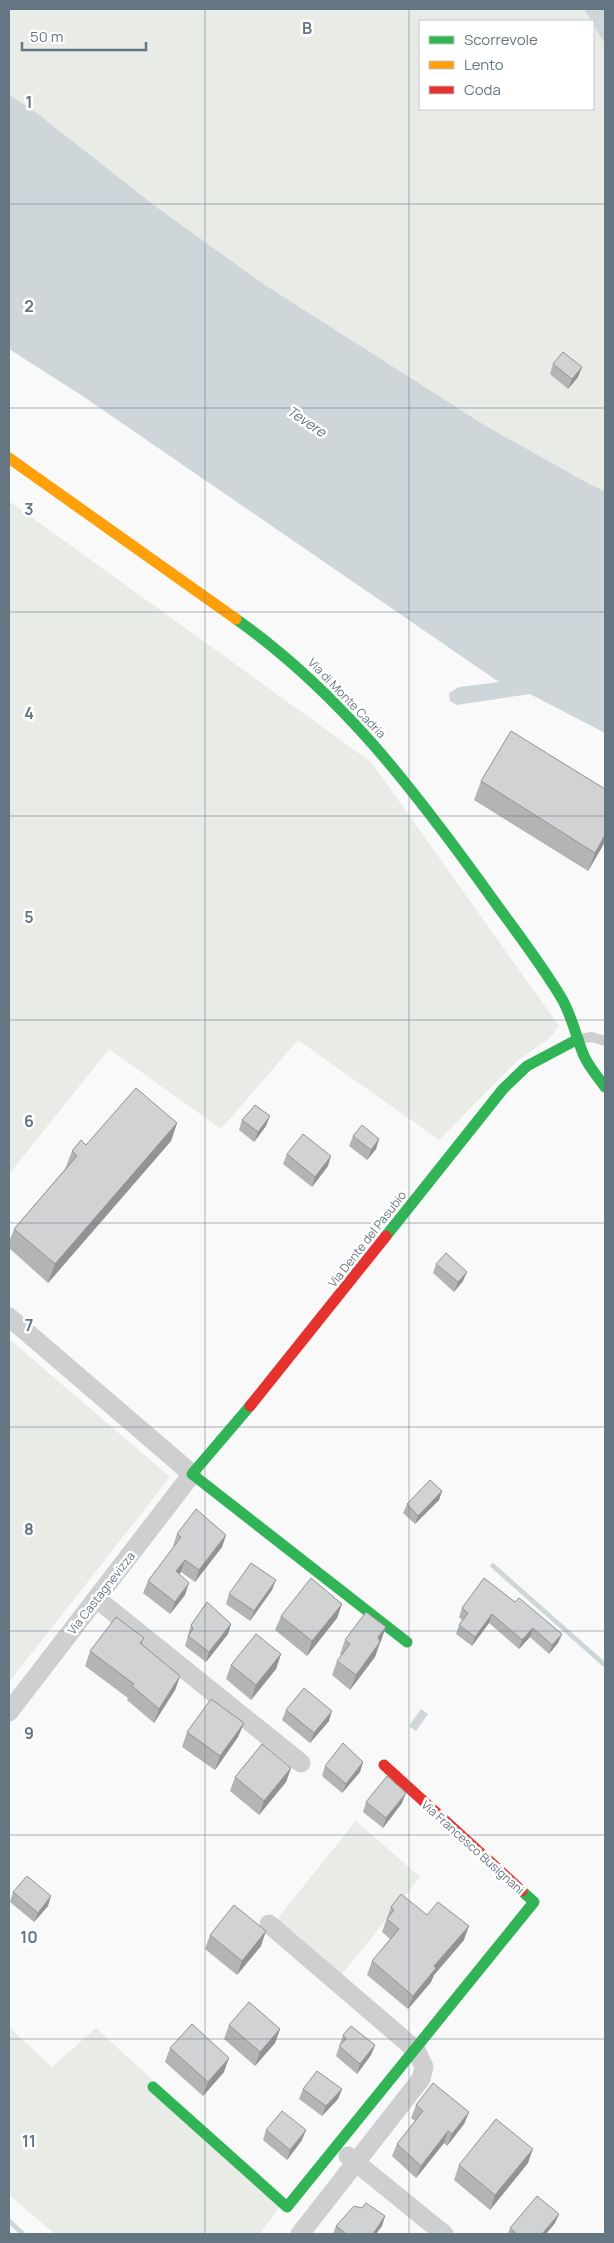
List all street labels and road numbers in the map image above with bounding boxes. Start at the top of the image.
street label: Via di Monte Cadria [304,654,390,742]
street label: Via Dente del Pasubio [324,1187,410,1291]
street label: Via Castagnevizza [63,1548,139,1638]
street label: Via Francesco Busignani [418,1796,528,1898]

